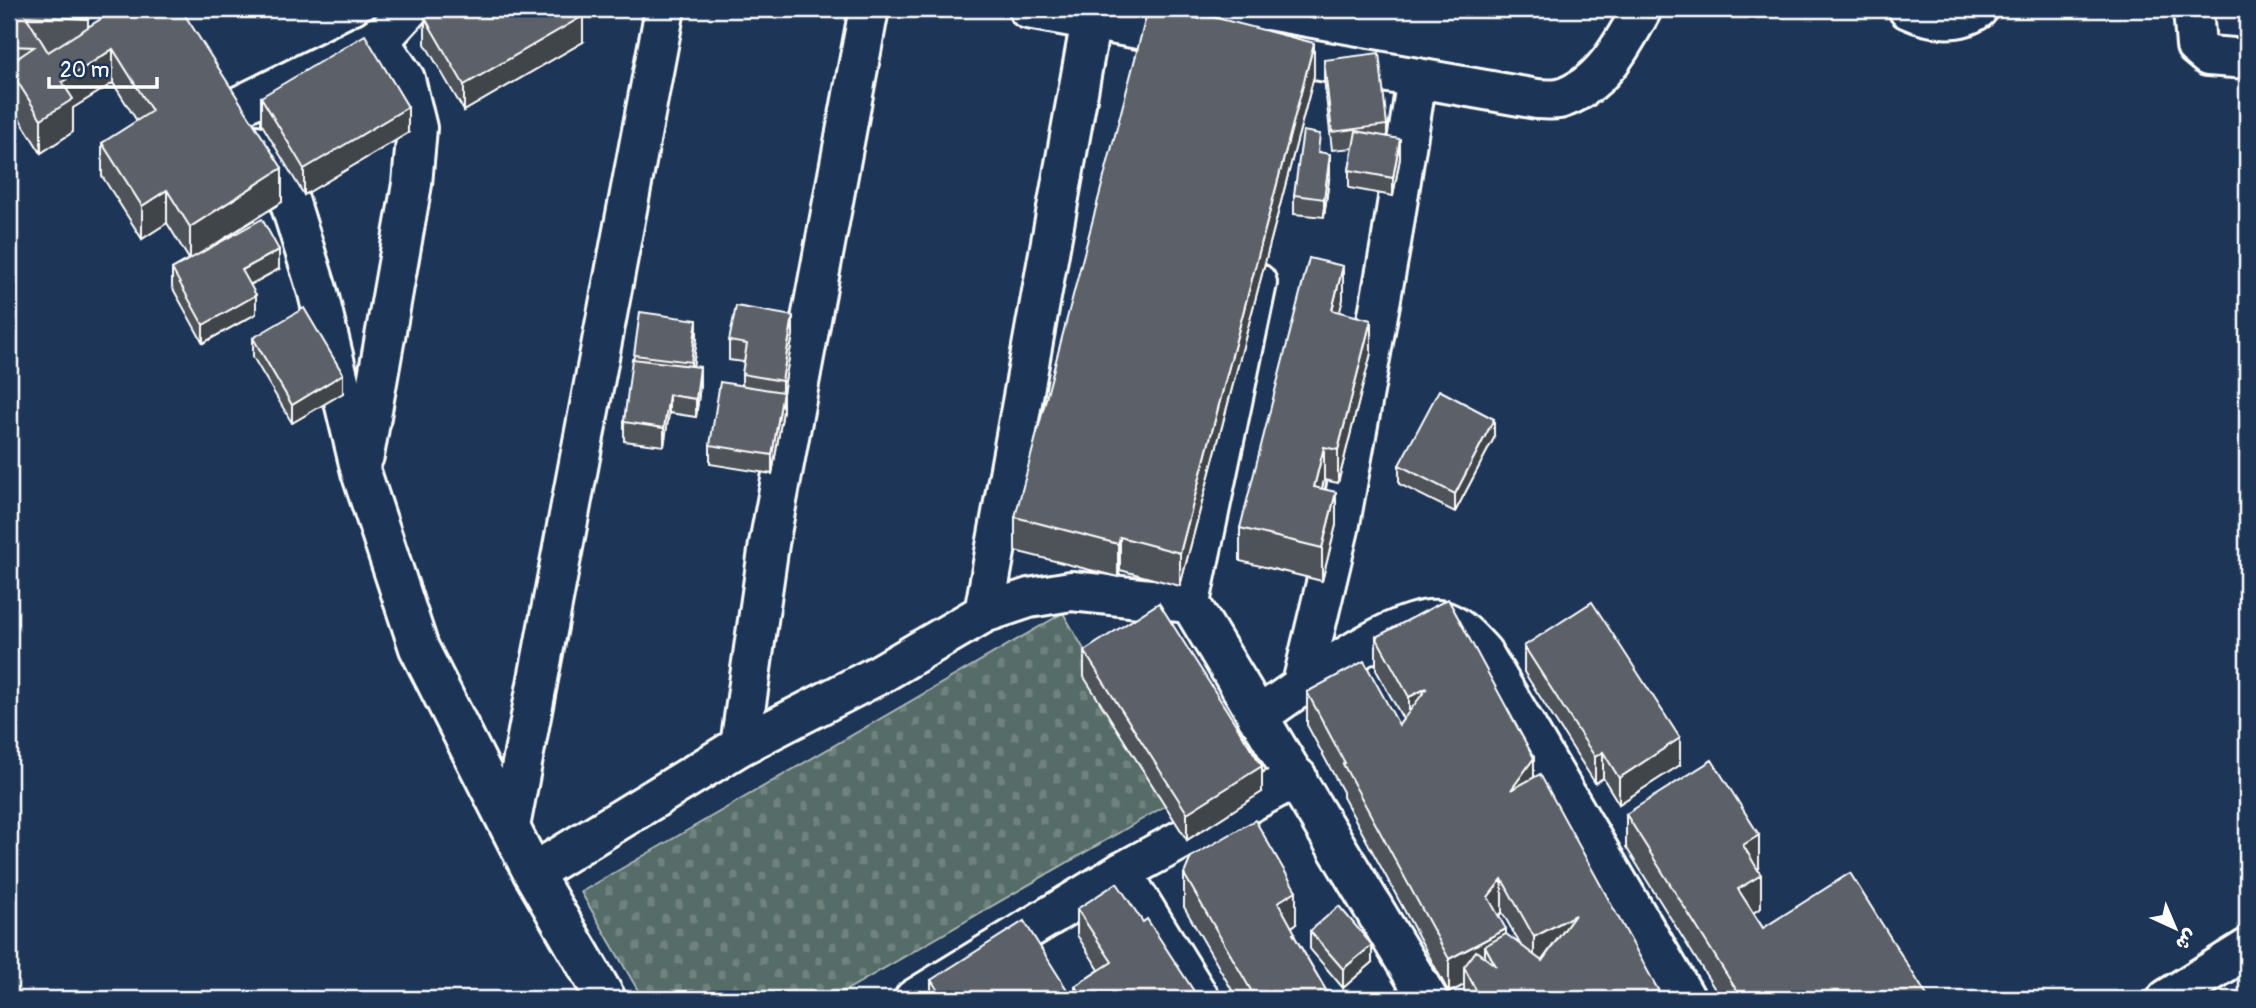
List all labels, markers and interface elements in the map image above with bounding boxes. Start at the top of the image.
scale bar [49,46,158,90]
text: 20 m [60,57,109,84]
north arrow [2140,892,2210,962]
text: ش [2170,924,2202,955]

